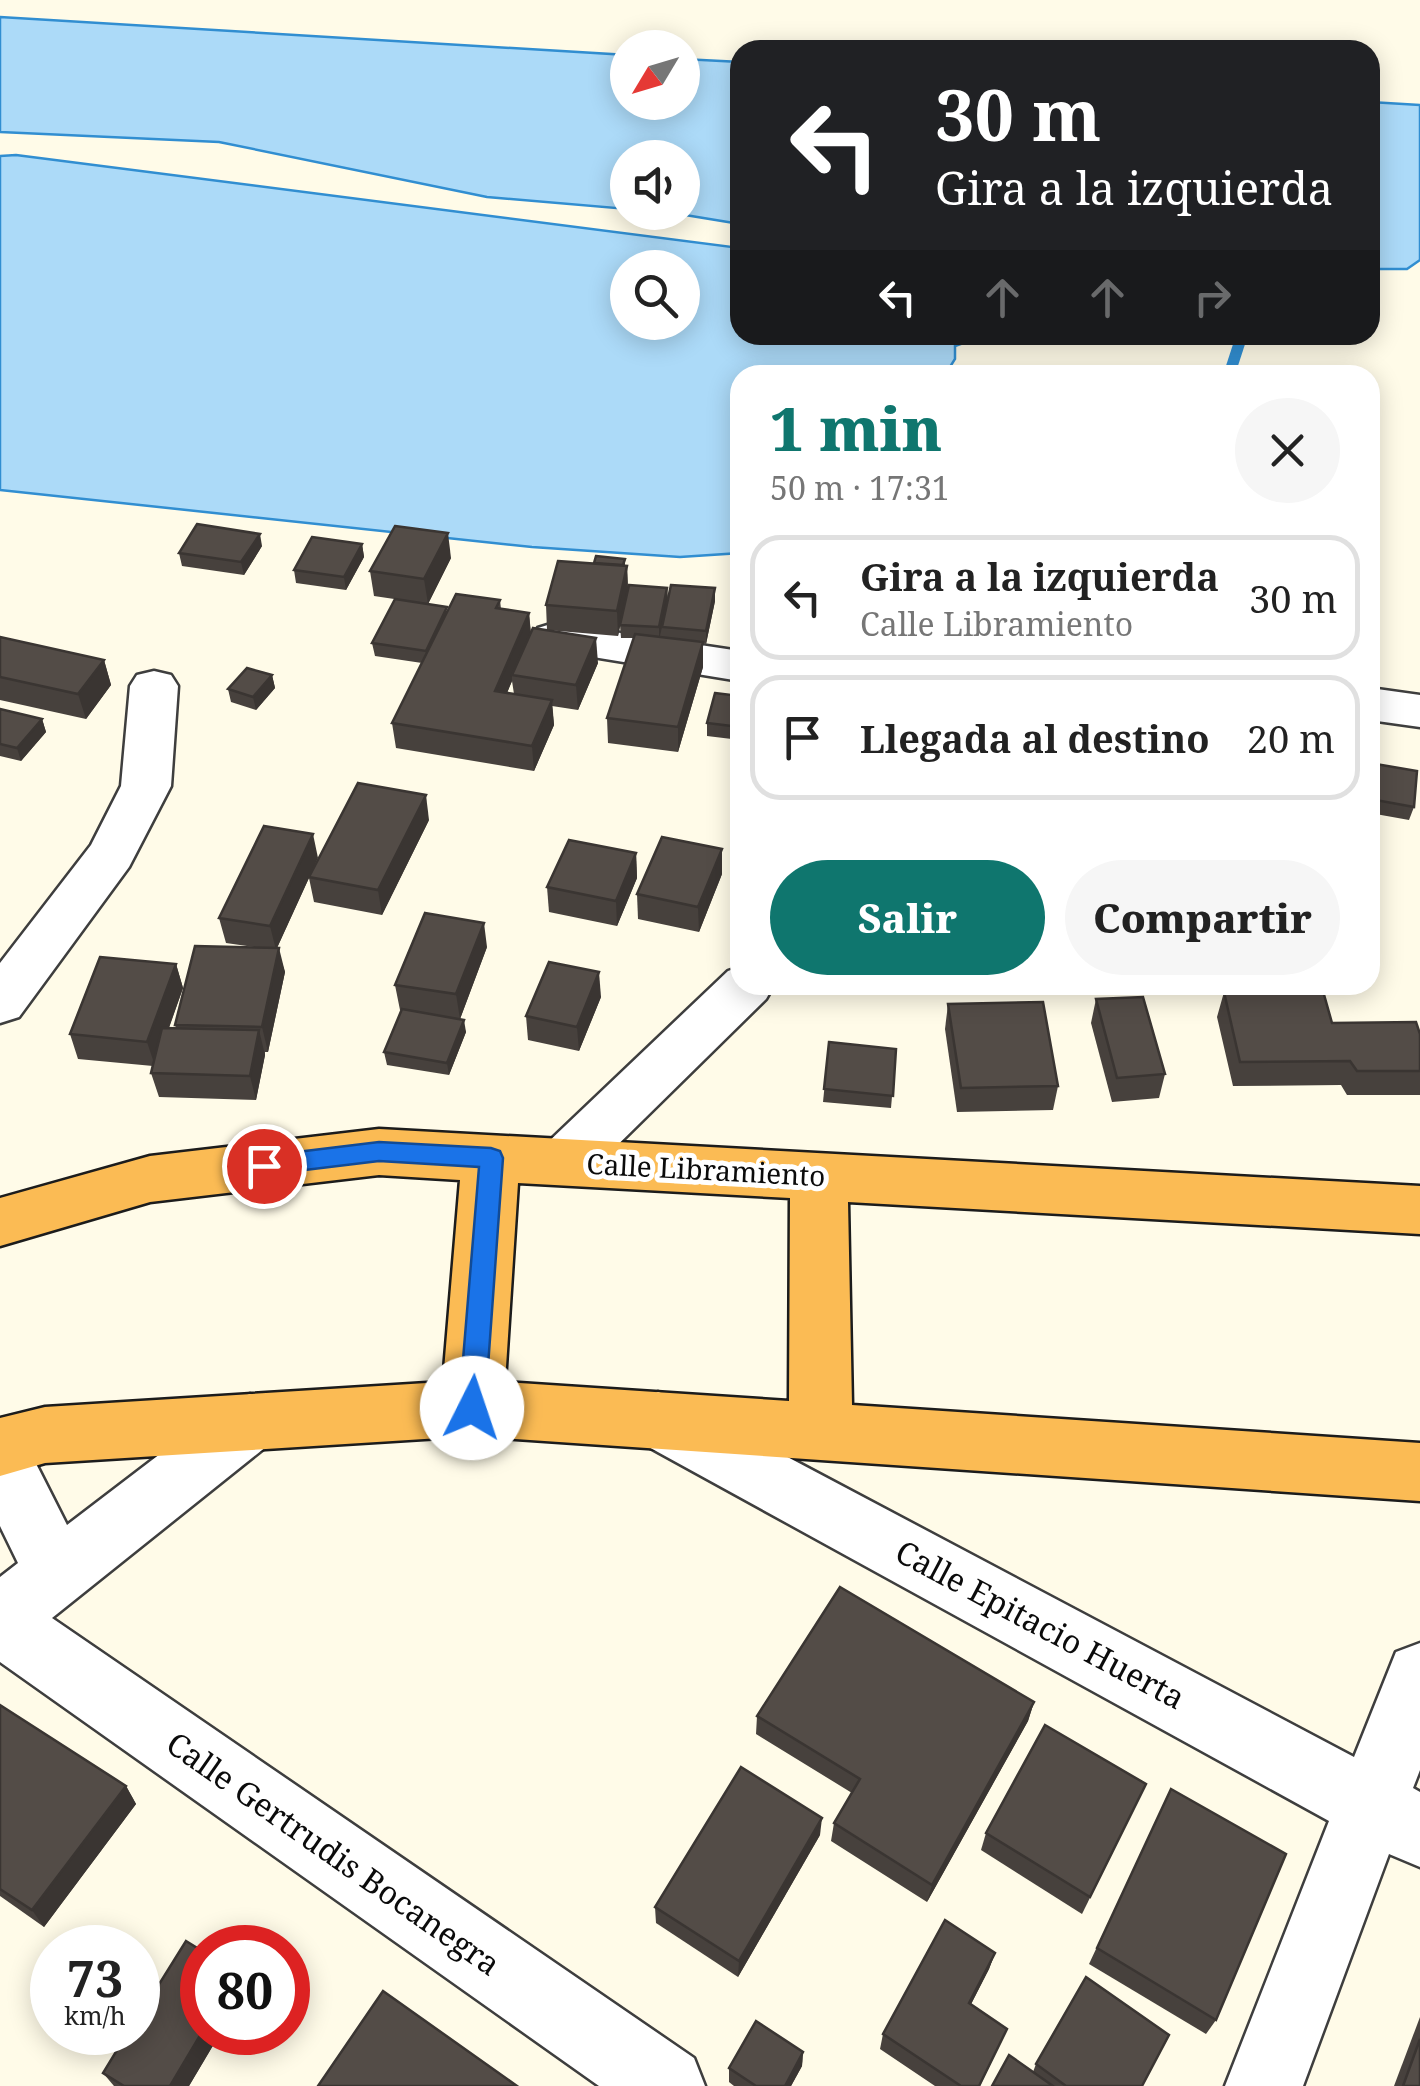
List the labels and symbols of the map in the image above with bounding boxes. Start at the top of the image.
north arrow [610,30,700,120]
pin [222,1124,307,1209]
street label: Calle Libramiento [586,1144,826,1194]
position arrow [420,1356,524,1460]
street label: Calle Epitacio Huerta [888,1529,1193,1718]
street label: Calle Gertrudis Bocanegra [159,1721,509,1984]
speed limit sign: 80 [180,1925,310,2055]

